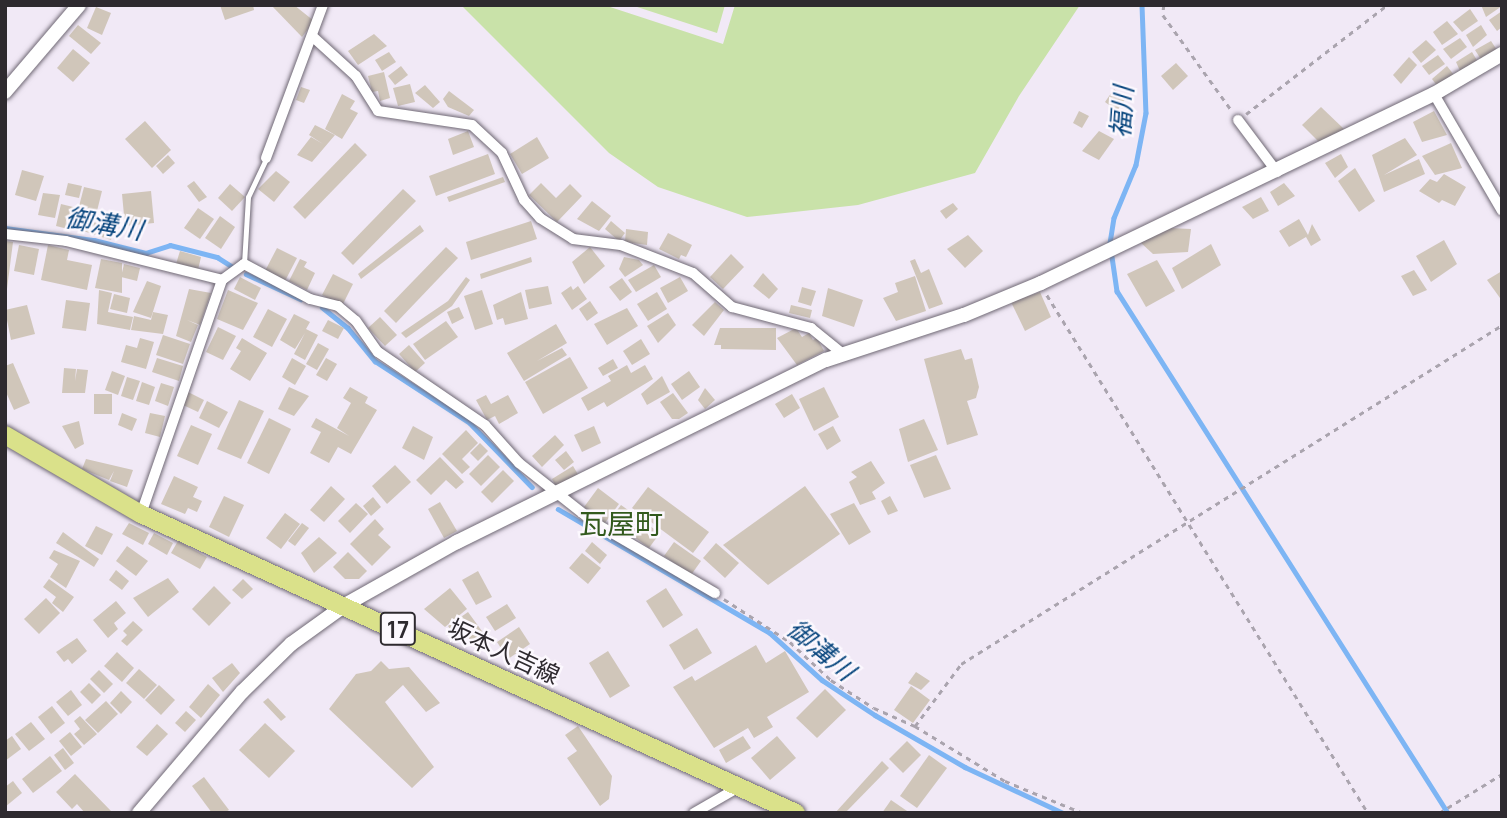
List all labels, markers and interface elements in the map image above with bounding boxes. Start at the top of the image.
water label: 福川 [1105,85,1139,139]
water label: 御溝川 [63,202,145,246]
district label: 瓦屋町 [579,506,663,540]
road number: 17 [379,610,417,649]
street label: 坂本人吉線 [444,613,564,689]
water label: 御溝川 [781,613,861,687]

